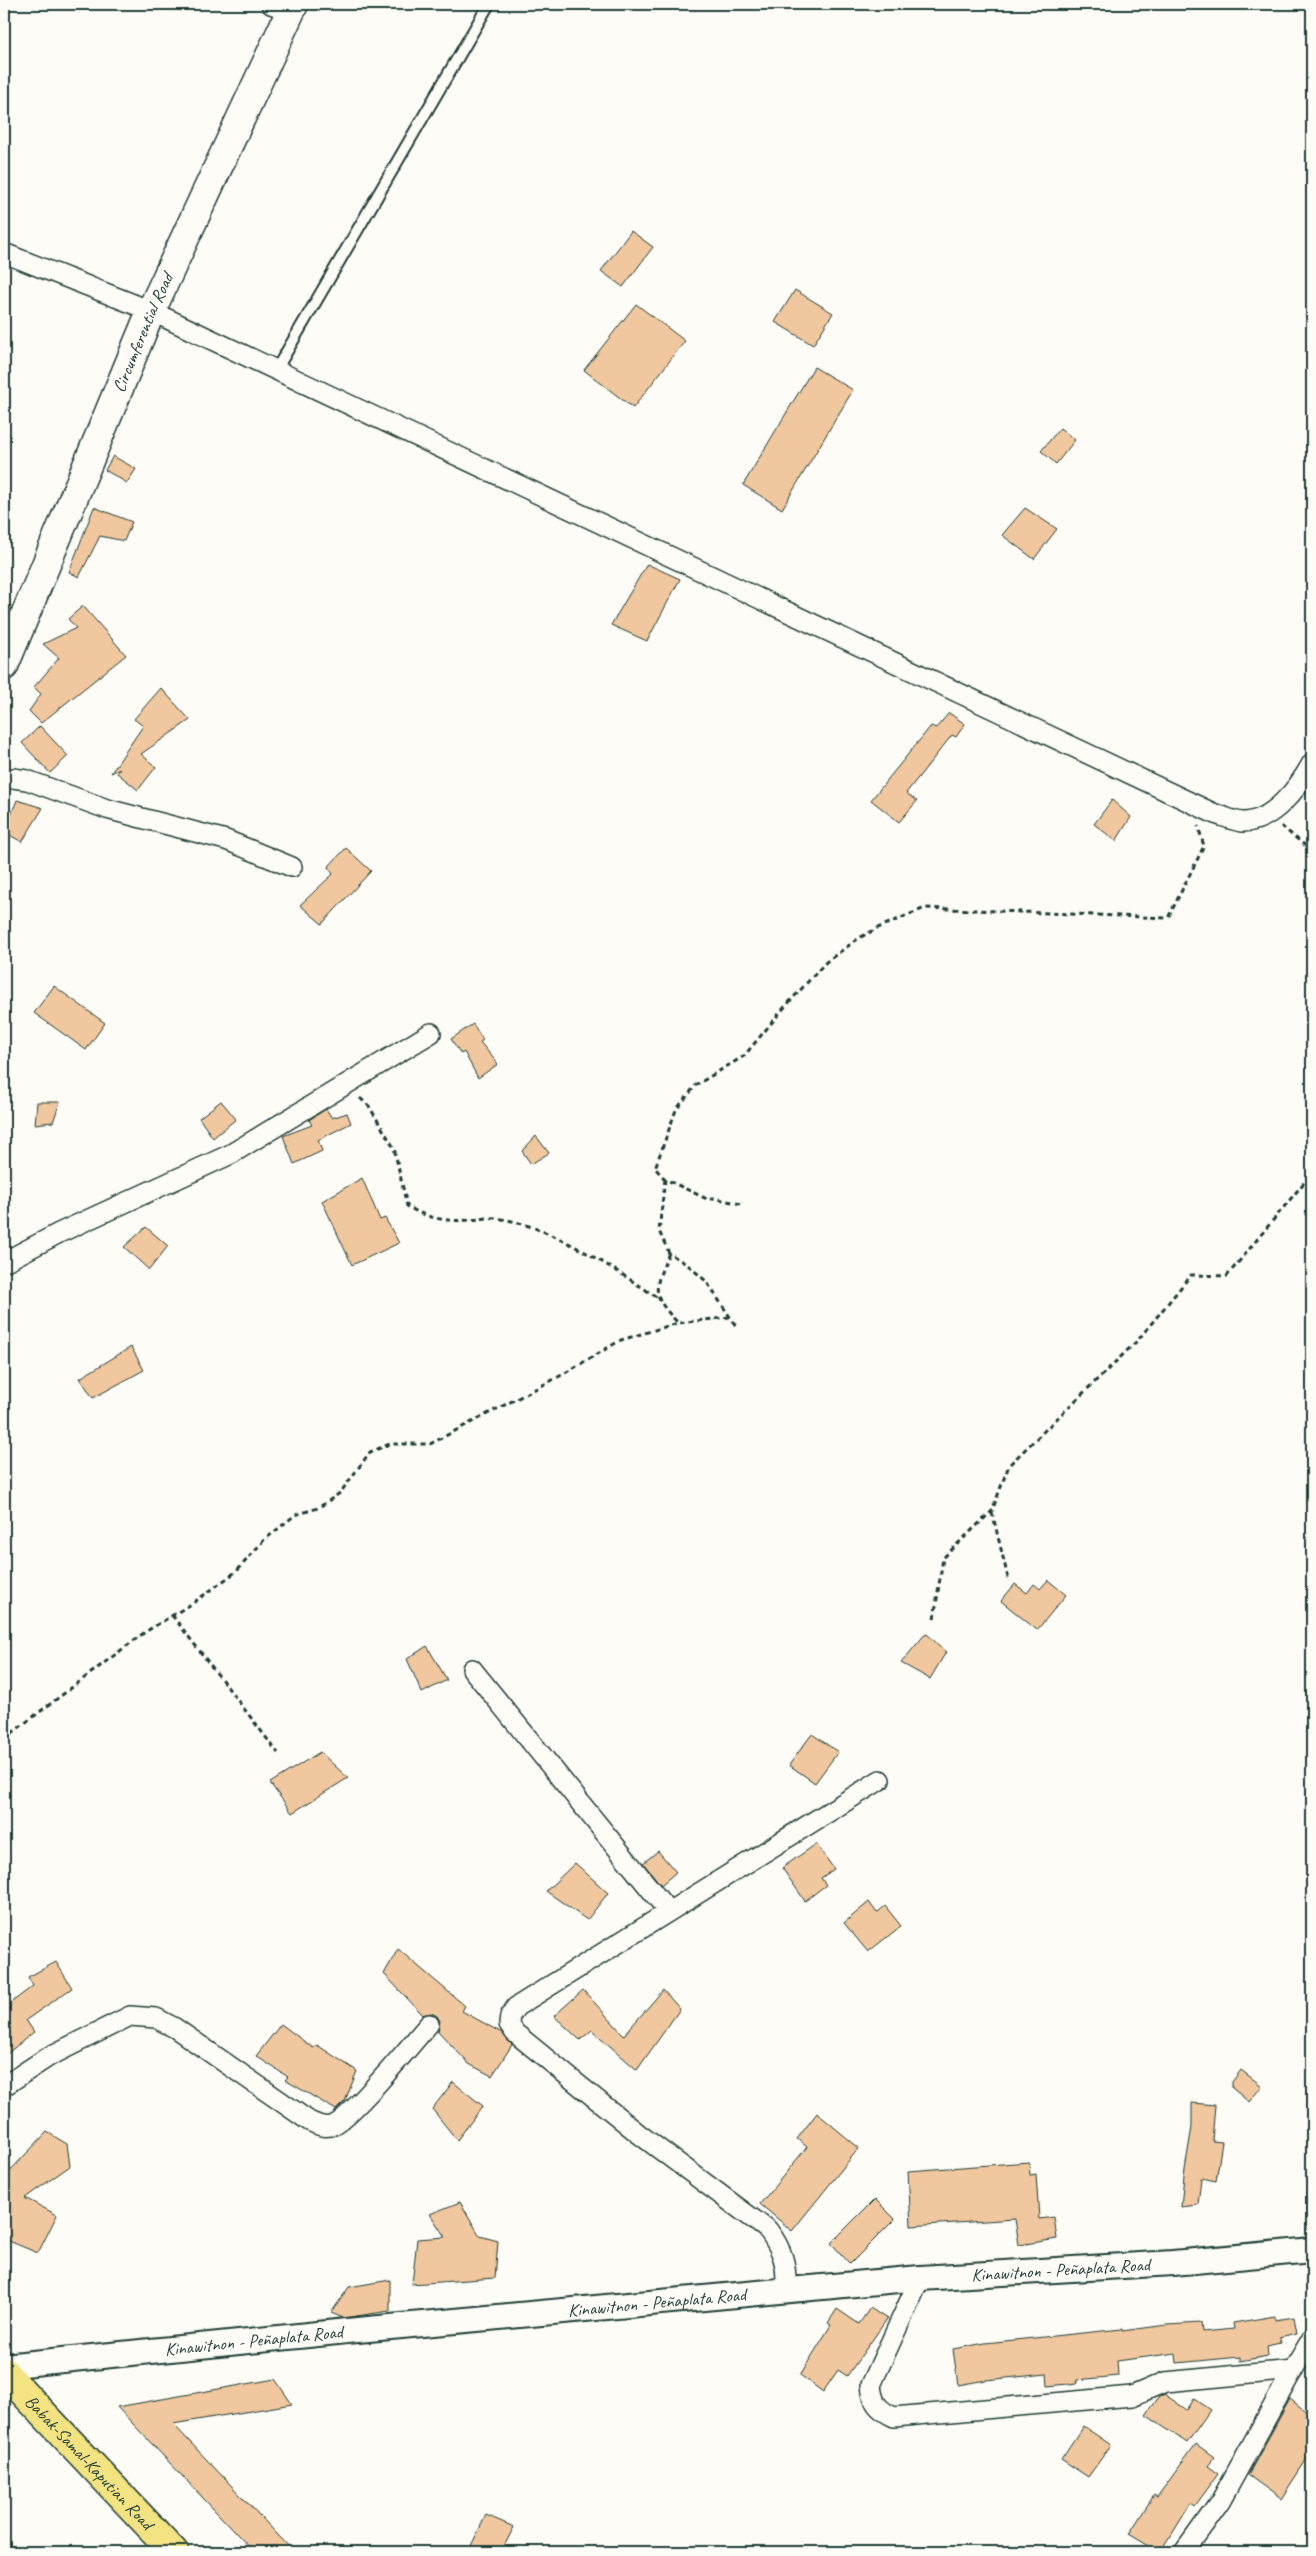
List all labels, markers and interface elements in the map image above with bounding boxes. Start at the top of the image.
street label: Circumferential Road [108,267,179,395]
street label: Kinawitnon - Peñaplata Road [971,2253,1153,2286]
street label: Kinawitnon - Peñaplata Road [567,2283,750,2322]
street label: Kinawitnon - Peñaplata Road [164,2320,347,2361]
street label: Babak-Samal-Kaputian Road [20,2390,160,2536]

